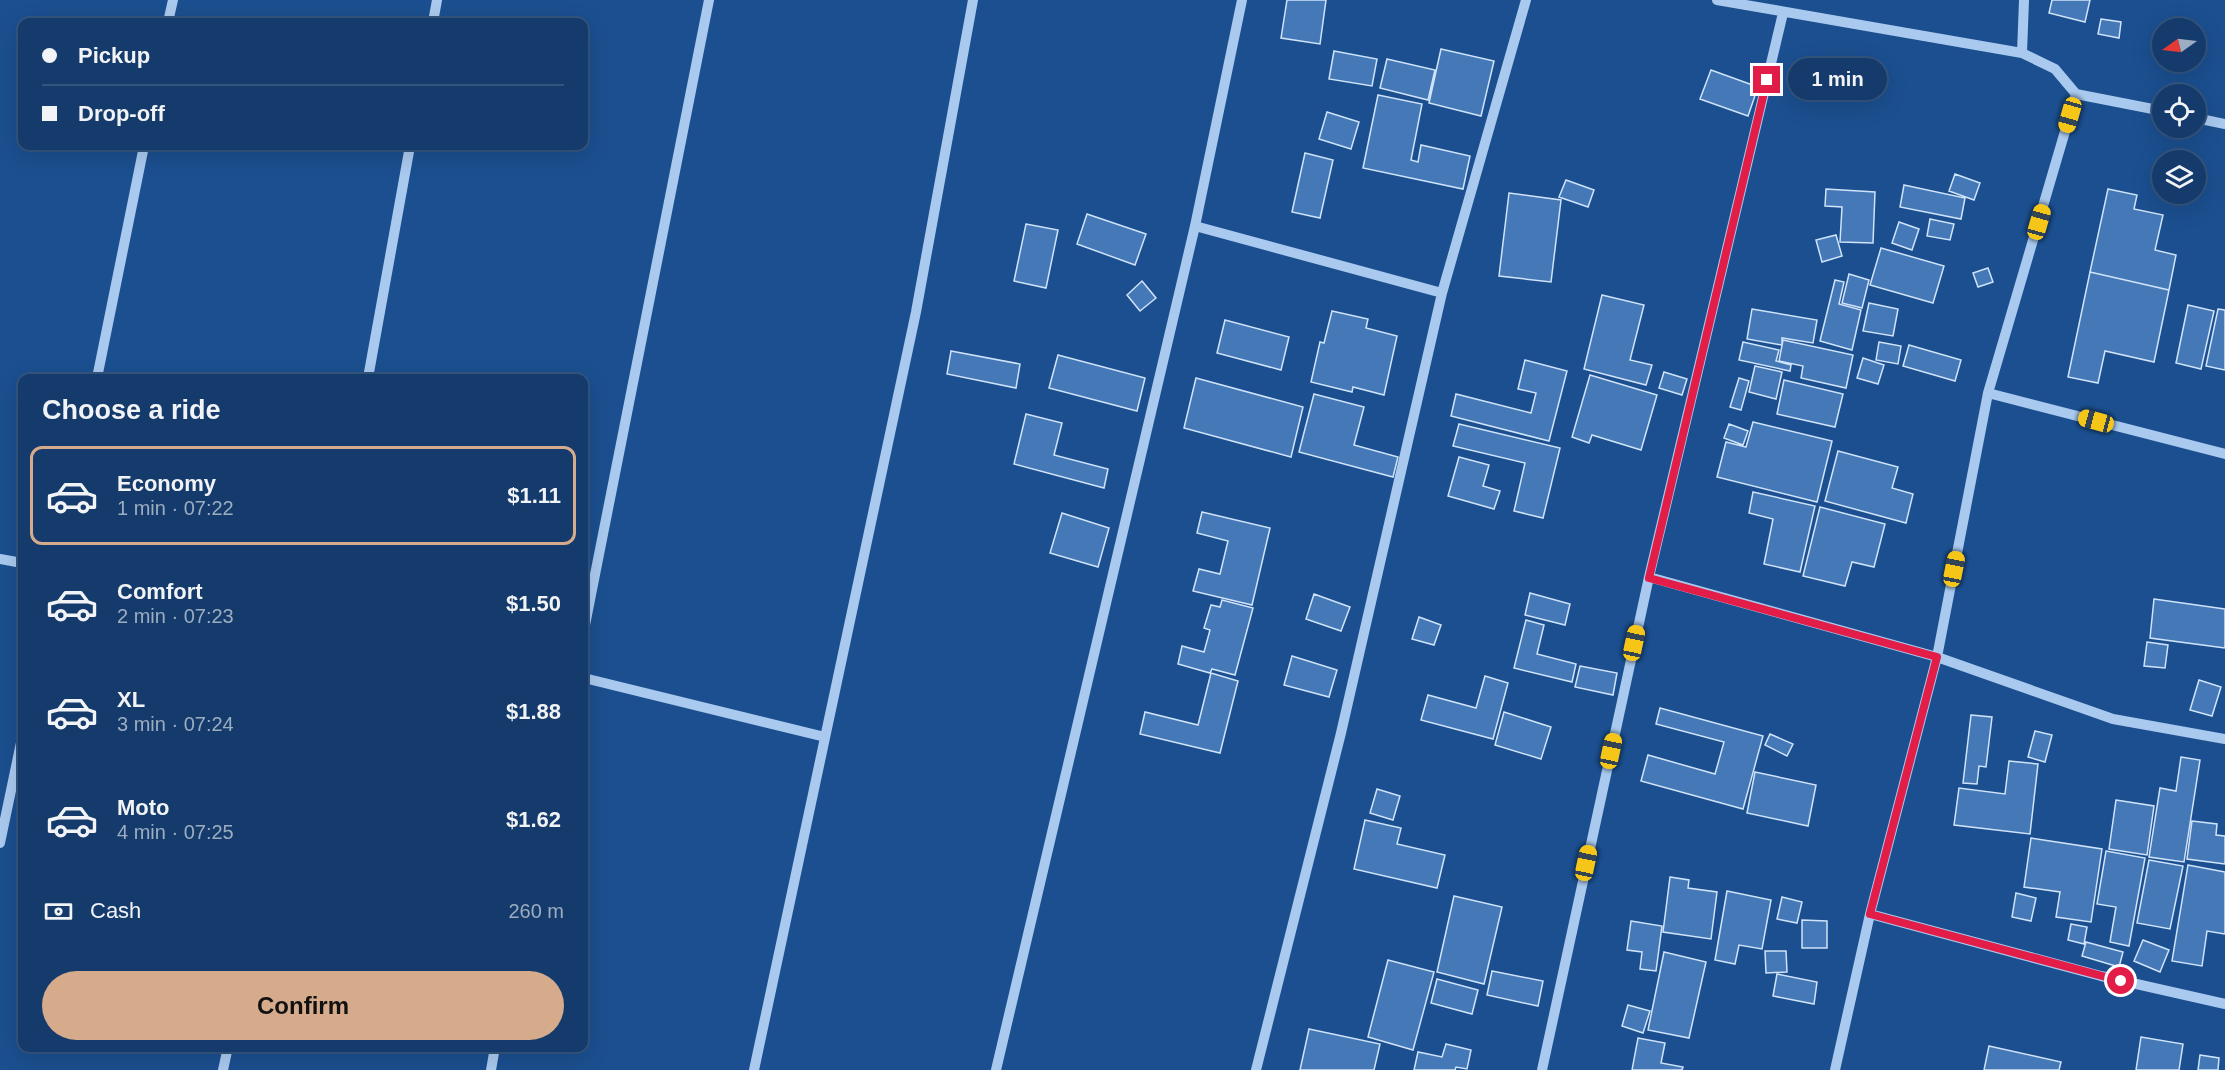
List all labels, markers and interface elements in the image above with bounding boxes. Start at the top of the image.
north arrow [2152,18,2206,72]
map controls [2152,18,2206,204]
text: Pickup [78,43,150,68]
callout: 1 min [1788,59,1887,101]
route end [1753,66,1780,93]
text: 1 min [1811,68,1864,90]
button: locate [2152,84,2206,138]
car [2056,95,2084,135]
text: Drop-off [78,101,165,126]
button: layers [2152,150,2206,204]
car [2025,202,2053,242]
text: Choose a ride [42,395,221,425]
car [2076,408,2116,434]
icon: car [45,469,99,523]
text: Economy [117,471,216,496]
text: $1.11 [507,483,561,508]
text: 1 min · 07:22 [117,497,234,519]
car [1942,550,1966,588]
icon: car [45,577,99,631]
text: Comfort [117,579,203,604]
text: $1.50 [506,591,561,616]
text: 2 min · 07:23 [117,605,234,627]
car [1621,624,1647,662]
icon: car [45,685,99,739]
text: XL [117,687,145,712]
text: $1.88 [506,699,561,724]
text: 3 min · 07:24 [117,713,234,735]
car [1598,732,1624,770]
icon: car [45,793,99,847]
text: Moto [117,795,170,820]
text: $1.62 [506,807,561,832]
text: 4 min · 07:25 [117,821,234,843]
car [1573,844,1599,882]
icon: cash [42,895,75,928]
text: Cash [90,898,141,923]
text: 260 m [508,900,564,922]
route start [2107,967,2134,994]
button: Confirm [42,971,564,1040]

